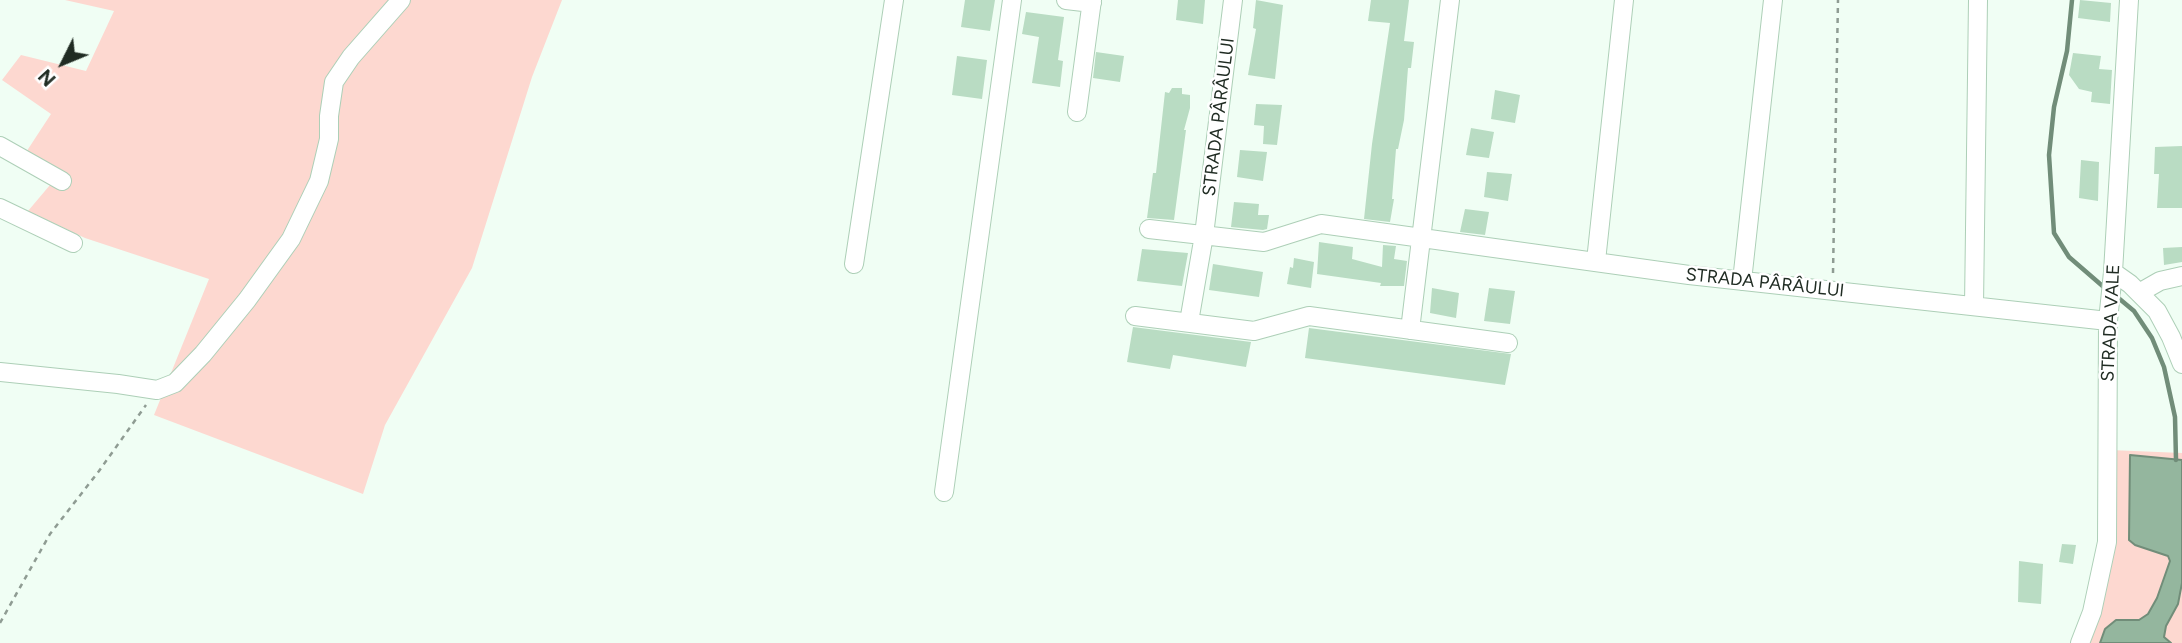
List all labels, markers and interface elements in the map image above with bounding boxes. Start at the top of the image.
north arrow [28,28,98,98]
street label: STRADA PÂRÂULUI [1199,37,1239,197]
text: N [34,64,61,91]
street label: STRADA PÂRÂULUI [1685,264,1845,302]
street label: STRADA VALE [2097,264,2125,382]

